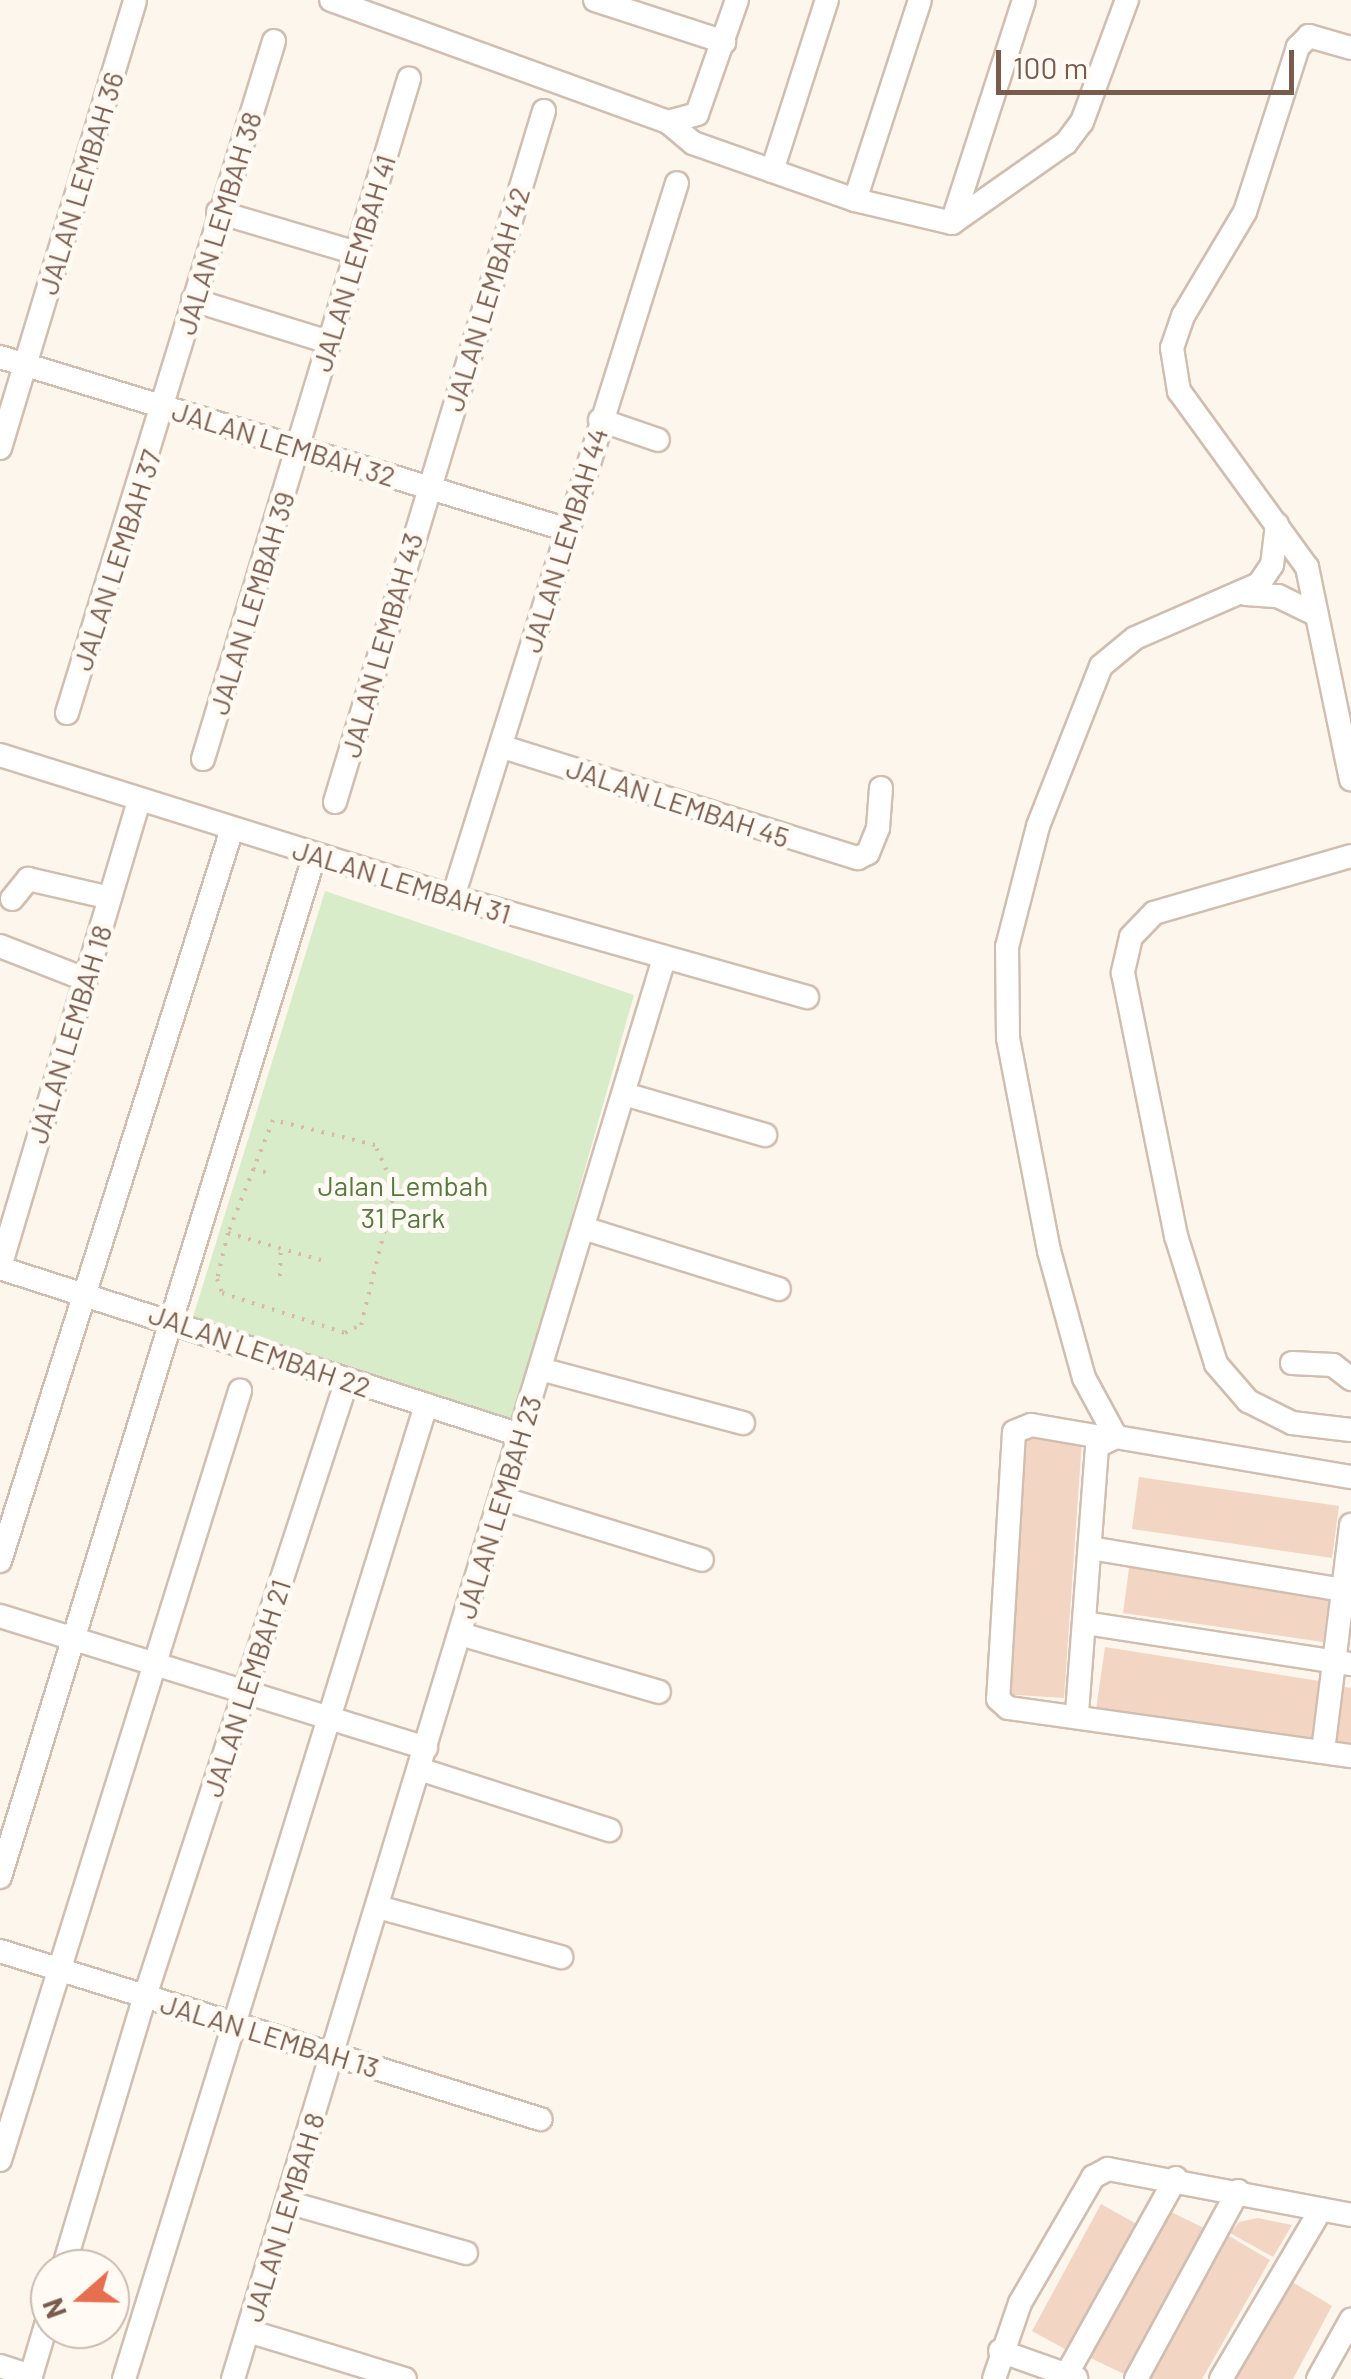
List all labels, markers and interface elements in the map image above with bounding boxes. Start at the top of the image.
scale bar [1001,30,1298,92]
text: 100 m [1013,49,1088,85]
street label: JALAN LEMBAH 36 [30,68,130,298]
street label: JALAN LEMBAH 38 [168,108,268,338]
street label: JALAN LEMBAH 41 [304,151,402,375]
street label: JALAN LEMBAH 42 [436,183,536,415]
street label: JALAN LEMBAH 32 [168,393,400,493]
street label: JALAN LEMBAH 44 [514,424,614,656]
street label: JALAN LEMBAH 37 [65,445,167,675]
street label: JALAN LEMBAH 39 [201,488,301,718]
street label: JALAN LEMBAH 43 [333,529,429,761]
street label: JALAN LEMBAH 45 [562,750,794,854]
street label: JALAN LEMBAH 31 [289,832,515,930]
street label: JALAN LEMBAH 18 [20,921,118,1147]
park label: Jalan Lembah 31 Park [318,1168,488,1234]
street label: JALAN LEMBAH 22 [145,1296,375,1404]
street label: JALAN LEMBAH 23 [448,1391,548,1623]
street label: JALAN LEMBAH 21 [195,1575,297,1801]
street label: JALAN LEMBAH 13 [157,1986,383,2084]
street label: JALAN LEMBAH 8 [235,2108,331,2326]
north arrow [30,2249,130,2349]
text: N [35,2294,73,2323]

